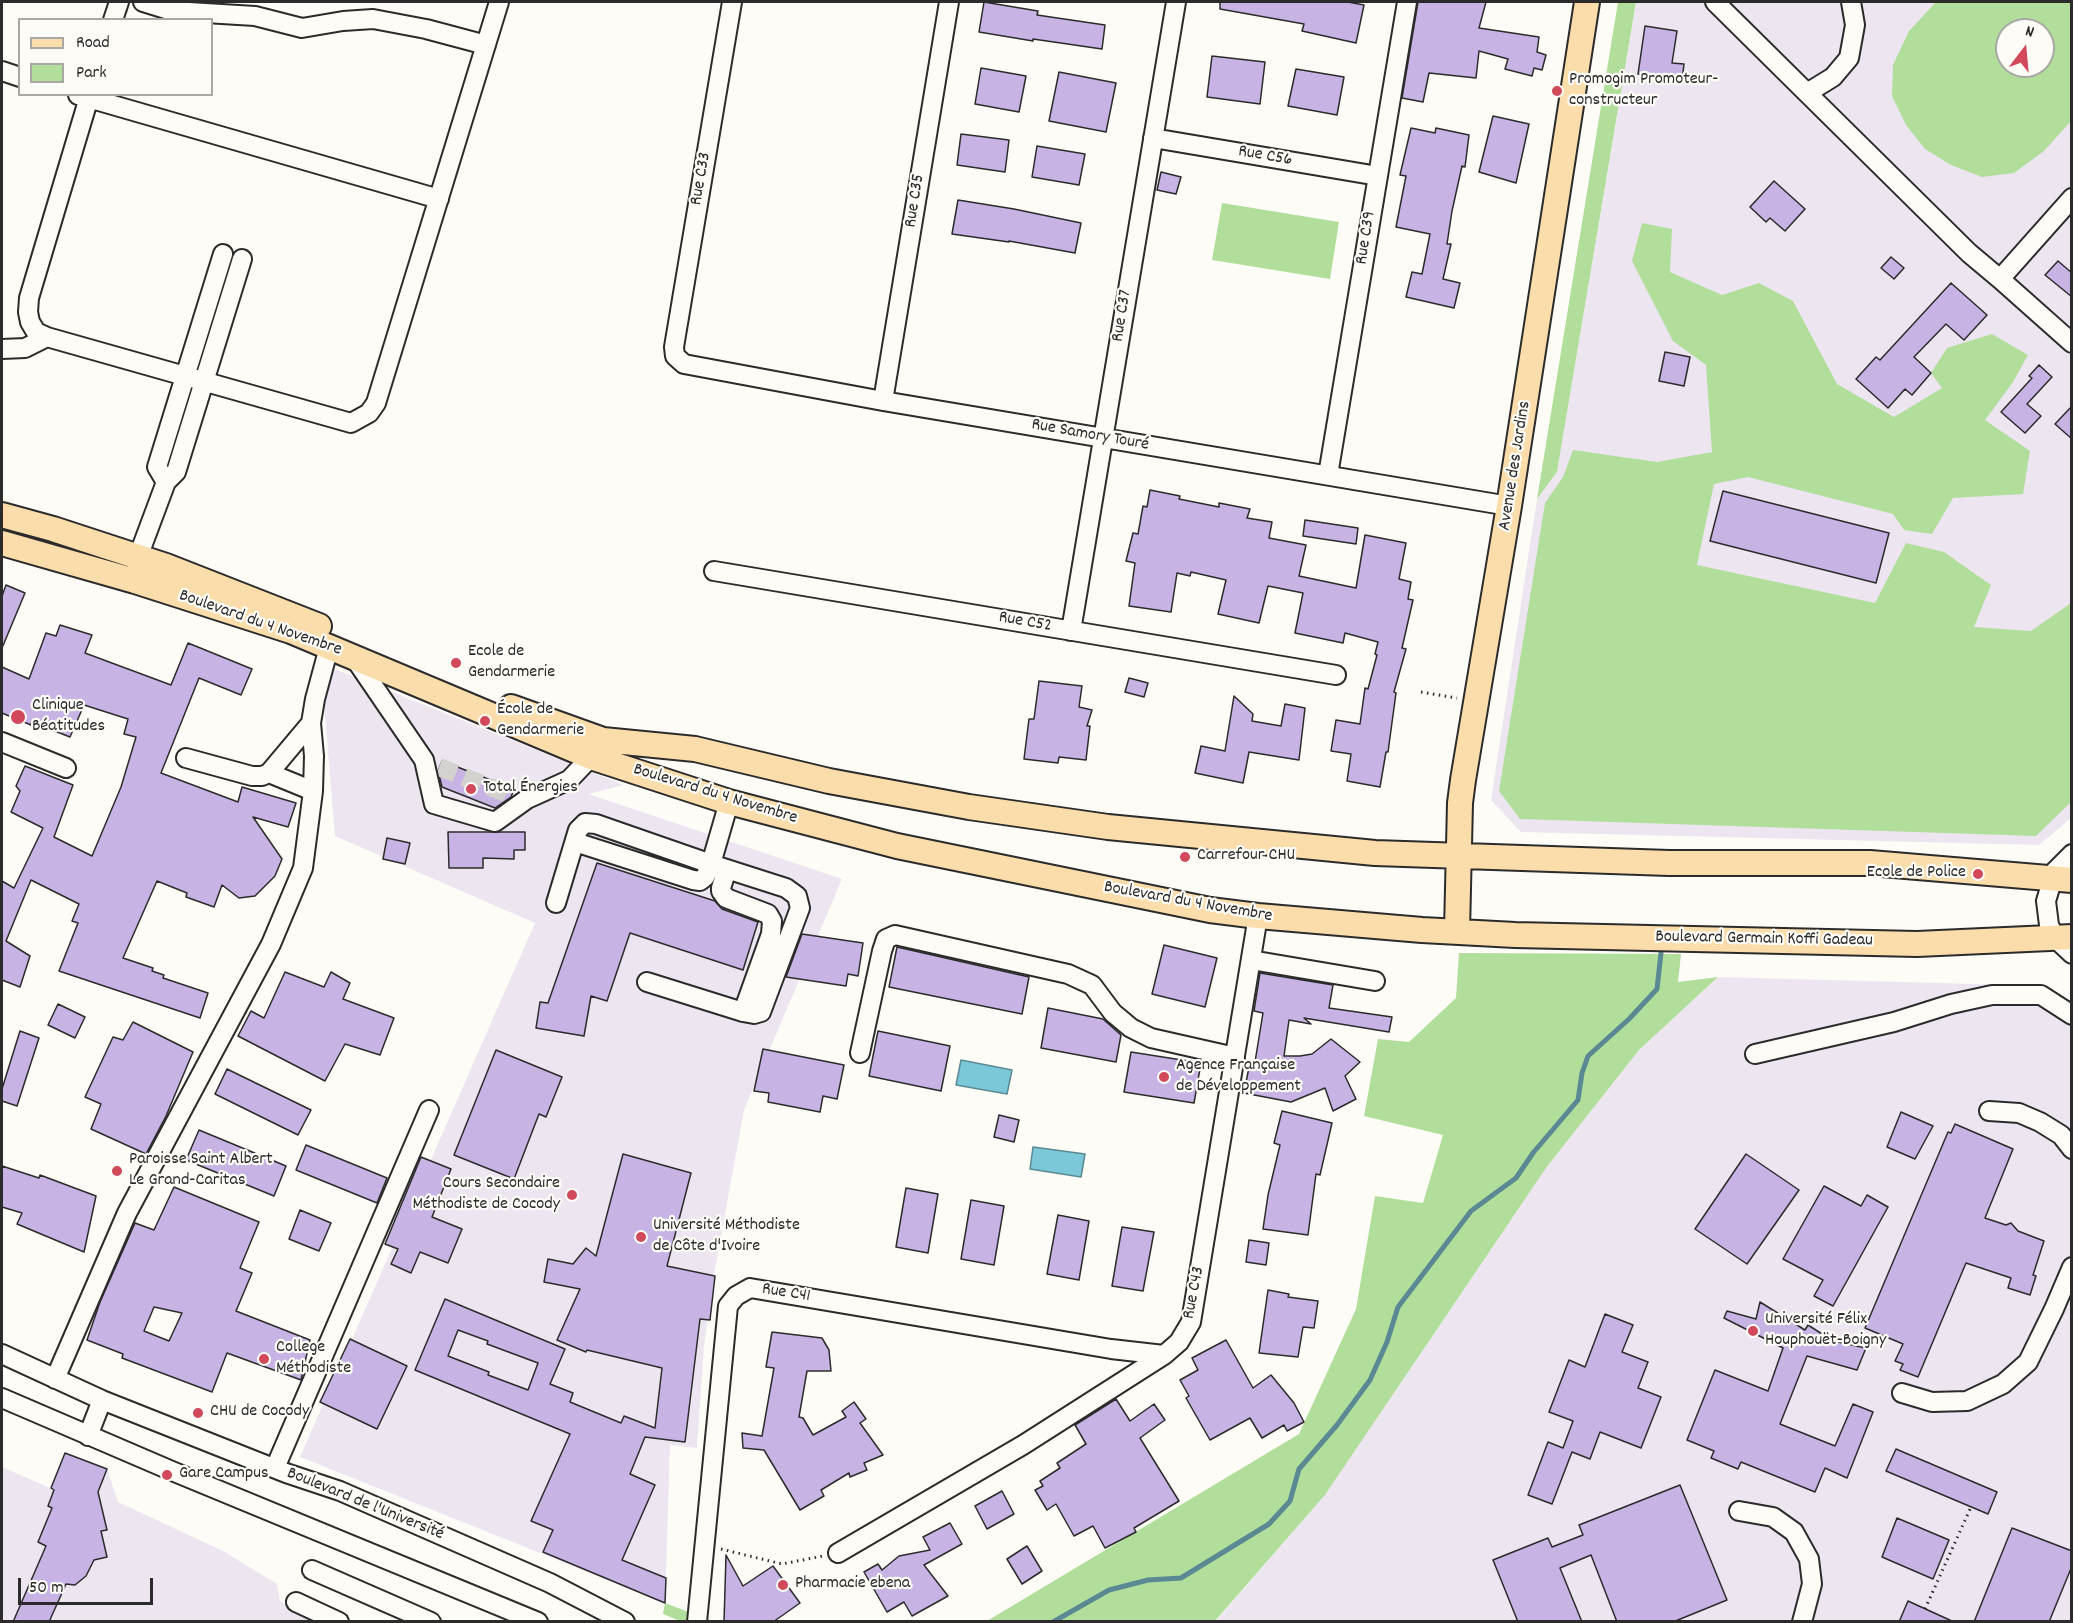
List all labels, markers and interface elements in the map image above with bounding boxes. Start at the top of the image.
legend [18,18,213,96]
north arrow [1995,18,2055,78]
text: N [2023,20,2037,44]
text: Road [76,31,110,56]
text: Park [76,61,107,86]
place label: Promogim Promoteur- constructeur [1569,70,1718,112]
marker: Promogim Promoteur- constructeur [1550,84,1564,98]
street label: Rue C56 [1236,142,1294,172]
street label: Rue C33 [687,151,717,207]
street label: Rue C35 [901,173,931,229]
street label: Rue C39 [1352,210,1382,266]
street label: Rue C37 [1108,288,1138,344]
street label: Avenue des Jardins [1495,400,1537,532]
street label: Rue Samory Touré [1029,415,1151,457]
street label: Boulevard du 4 Novembre [176,586,344,662]
street label: Rue C52 [997,608,1053,638]
place label: Ecole de Gendarmerie [468,642,555,684]
marker: Ecole de Gendarmerie [449,656,463,670]
place label: Clinique Béatitudes [32,696,105,738]
place label: École de Gendarmerie [497,700,584,742]
marker: Clinique Béatitudes [9,708,27,726]
marker: École de Gendarmerie [478,714,492,728]
street label: Boulevard du 4 Novembre [630,760,800,830]
place label: Total Énergies [483,778,578,800]
marker: Total Énergies [464,782,478,796]
place label: Carrefour CHU [1197,846,1295,868]
marker: Carrefour CHU [1178,850,1192,864]
place label: Ecole de Police [1867,863,1966,885]
marker: Ecole de Police [1971,867,1985,881]
street label: Boulevard du 4 Novembre [1102,878,1274,928]
street label: Boulevard Germain Koffi Gadeau [1655,927,1873,953]
place label: Agence Française de Développement [1176,1056,1301,1098]
marker: Agence Française de Développement [1157,1070,1171,1084]
place label: Paroisse Saint Albert Le Grand-Caritas [129,1150,273,1192]
marker: Paroisse Saint Albert Le Grand-Caritas [110,1164,124,1178]
place label: Cours Secondaire Méthodiste de Cocody [412,1174,560,1216]
marker: Cours Secondaire Méthodiste de Cocody [565,1188,579,1202]
place label: Université Méthodiste de Côte d'Ivoire [653,1216,800,1258]
marker: Université Méthodiste de Côte d'Ivoire [634,1230,648,1244]
street label: Rue C43 [1179,1265,1211,1321]
street label: Rue C41 [760,1280,812,1308]
place label: Université Félix Houphouët-Boigny [1765,1310,1886,1352]
marker: Université Félix Houphouët-Boigny [1746,1324,1760,1338]
place label: College Méthodiste [276,1338,351,1380]
marker: College Méthodiste [257,1352,271,1366]
place label: CHU de Cocody [210,1402,309,1424]
marker: CHU de Cocody [191,1406,205,1420]
place label: Gare Campus [179,1464,269,1486]
street label: Boulevard de l'Université [283,1464,447,1546]
marker: Gare Campus [160,1468,174,1482]
scale bar [21,1566,156,1604]
place label: Pharmacie ebena [795,1574,910,1596]
text: 50 m [29,1576,64,1601]
marker: Pharmacie ebena [776,1578,790,1592]

